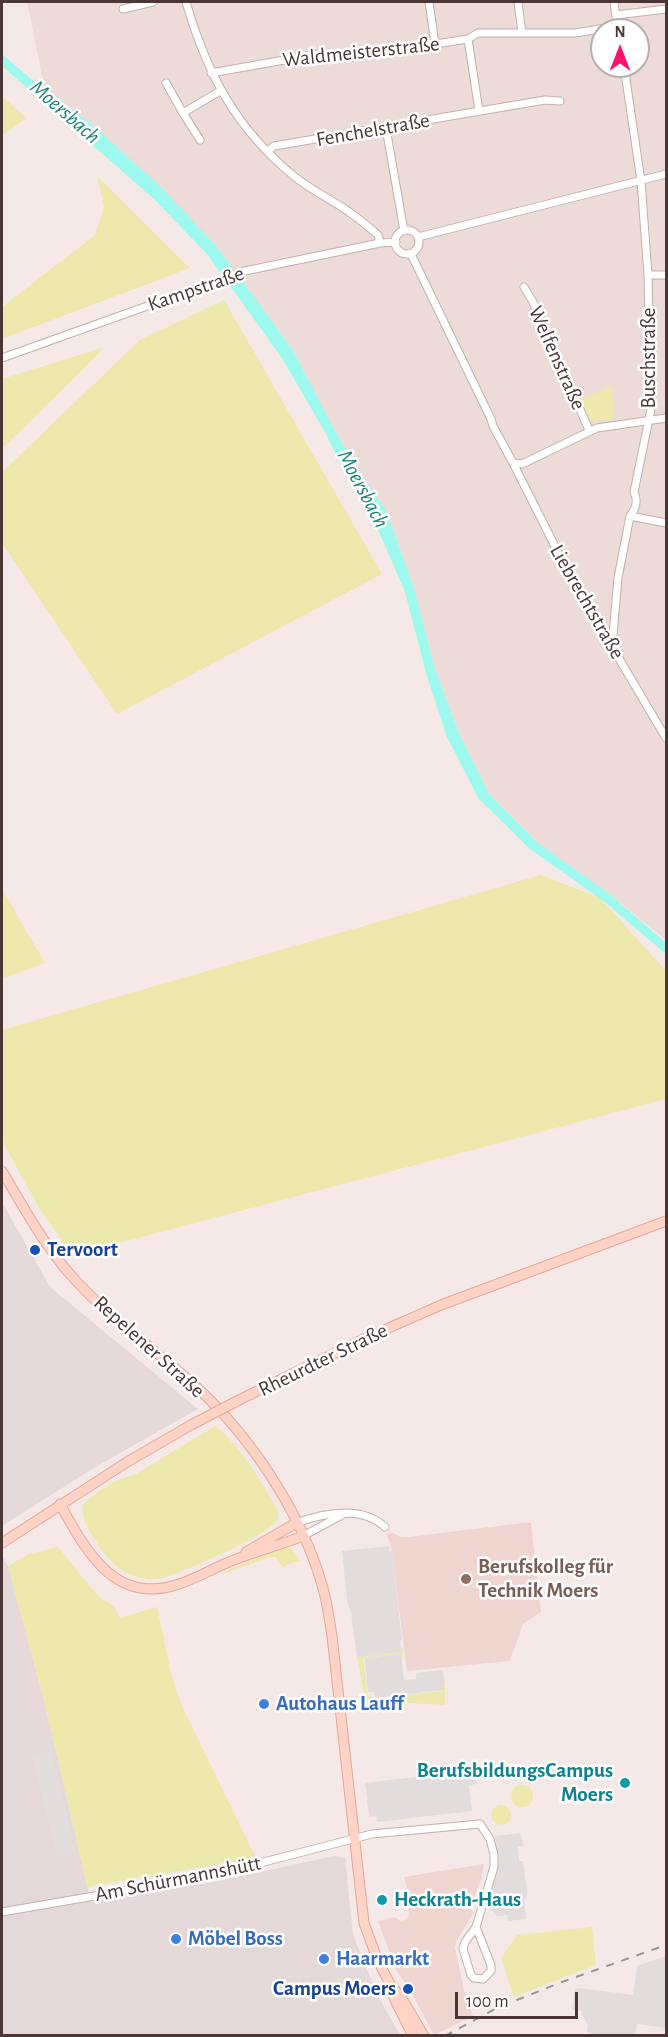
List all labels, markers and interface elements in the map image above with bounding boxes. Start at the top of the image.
north arrow [590,18,650,78]
text: N [614,24,626,40]
street label: Waldmeisterstraße [281,31,441,73]
water label: Moersbach [24,74,106,150]
street label: Fenchelstraße [314,108,432,152]
street label: Kampstraße [144,261,248,317]
street label: Welfenstraße [523,302,591,414]
street label: Buschstraße [636,308,662,408]
water label: Moersbach [331,445,395,533]
street label: Liebrechtstraße [544,540,630,664]
place label: Tervoort [47,1237,118,1263]
marker: Tervoort [28,1243,42,1257]
street label: Repelener Straße [88,1291,210,1403]
street label: Rheurdter Straße [254,1318,392,1402]
place label: Berufskolleg für Technik Moers [478,1554,613,1604]
marker: Berufskolleg für Technik Moers [459,1572,473,1586]
place label: Autohaus Lauff [276,1691,404,1717]
marker: Autohaus Lauff [257,1697,271,1711]
place label: BerufsbildungsCampus Moers [417,1758,613,1808]
marker: BerufsbildungsCampus Moers [618,1776,632,1790]
street label: Am Schürmannshütt [93,1851,263,1907]
place label: Heckrath-Haus [394,1887,521,1913]
marker: Heckrath-Haus [375,1893,389,1907]
place label: Möbel Boss [188,1926,283,1952]
marker: Möbel Boss [169,1932,183,1946]
place label: Haarmarkt [336,1946,429,1972]
marker: Haarmarkt [317,1952,331,1966]
place label: Campus Moers [273,1976,396,2002]
scale bar [458,1980,581,2018]
marker: Campus Moers [401,1982,415,1996]
text: 100 m [466,1993,509,2011]

